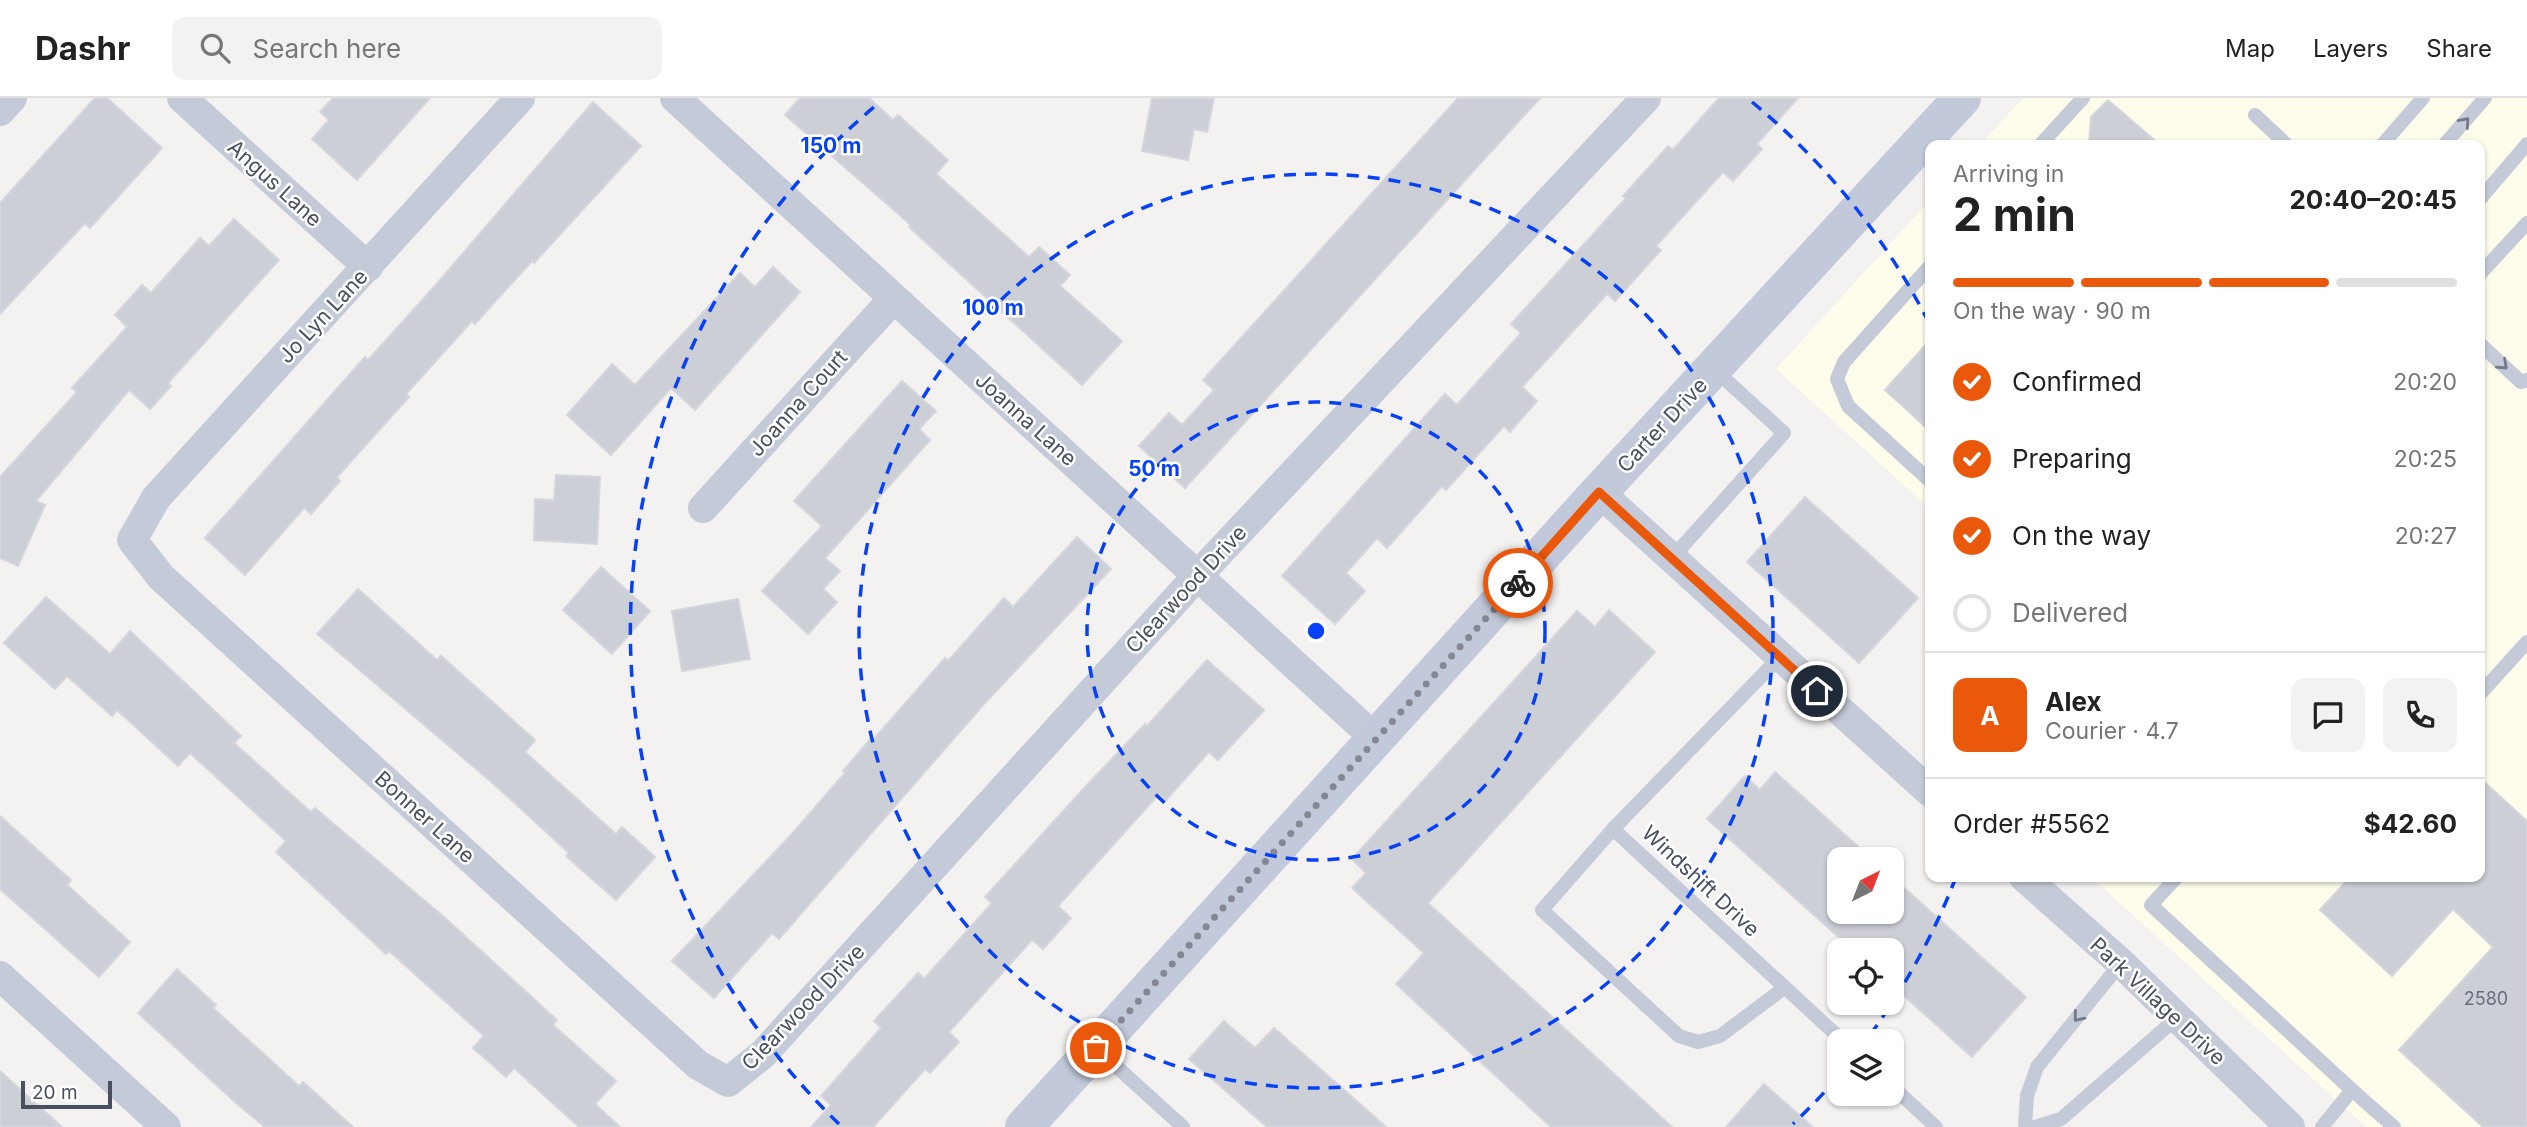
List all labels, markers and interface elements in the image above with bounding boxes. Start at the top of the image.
search box [172,17,662,80]
text: Dashr [35,28,130,68]
icon: search [196,29,234,67]
text: Search here [252,33,401,64]
text: Map [2225,34,2275,63]
text: Layers [2313,34,2388,63]
text: Share [2426,34,2492,63]
one-way arrow [2456,117,2469,130]
text: 150 m [801,133,861,158]
street label: Angus Lane [223,134,327,232]
text: Arriving in [1953,160,2064,188]
text: 20:40–20:45 [2289,184,2457,215]
text: 2 min [1953,186,2076,242]
street label: Jo Lyn Lane [273,264,373,368]
text: 100 m [962,295,1024,320]
text: On the way · 90 m [1953,297,2151,325]
street label: Joanna Court [744,345,852,461]
one-way arrow [2495,357,2508,370]
icon: check [1953,363,1991,401]
text: Confirmed [2012,366,2142,397]
street label: Joanna Lane [970,367,1082,471]
text: 20:20 [2393,368,2457,396]
street label: Carter Drive [1612,373,1712,477]
icon: check [1953,440,1991,478]
text: Preparing [2012,443,2132,474]
text: 20:25 [2394,445,2457,473]
text: 50 m [1128,456,1180,481]
icon: check [1953,517,1991,555]
street label: Clearwood Drive [1120,520,1252,658]
text: On the way [2012,520,2151,551]
text: 20:27 [2395,522,2457,550]
courier [1483,548,1553,618]
icon: bike [1499,564,1537,602]
text: Delivered [2012,597,2128,628]
centre of rings [1304,619,1328,643]
pin [1787,661,1847,721]
icon: home [1798,672,1836,710]
button: chat [2291,678,2365,752]
button: phone [2383,678,2457,752]
text: Alex [2045,686,2102,717]
text: A [1980,700,2000,731]
text: Courier · 4.7 [2045,717,2179,745]
street label: Bonner Lane [370,766,480,868]
text: Order #5562 [1953,808,2110,839]
text: $42.60 [2364,808,2457,839]
street label: Windshift Drive [1637,820,1765,942]
north arrow [1827,847,1904,924]
map controls [1827,847,1904,1106]
street label: Park Village Drive [2085,932,2231,1070]
button: locate [1827,938,1904,1015]
street label: Clearwood Drive [736,939,870,1075]
house number: 2580 [2464,988,2508,1009]
one-way arrow [2074,1008,2086,1021]
pin [1066,1018,1126,1078]
icon: bag [1077,1029,1115,1067]
button: layers [1827,1029,1904,1106]
scale bar [21,1078,112,1110]
text: 20 m [32,1081,78,1104]

